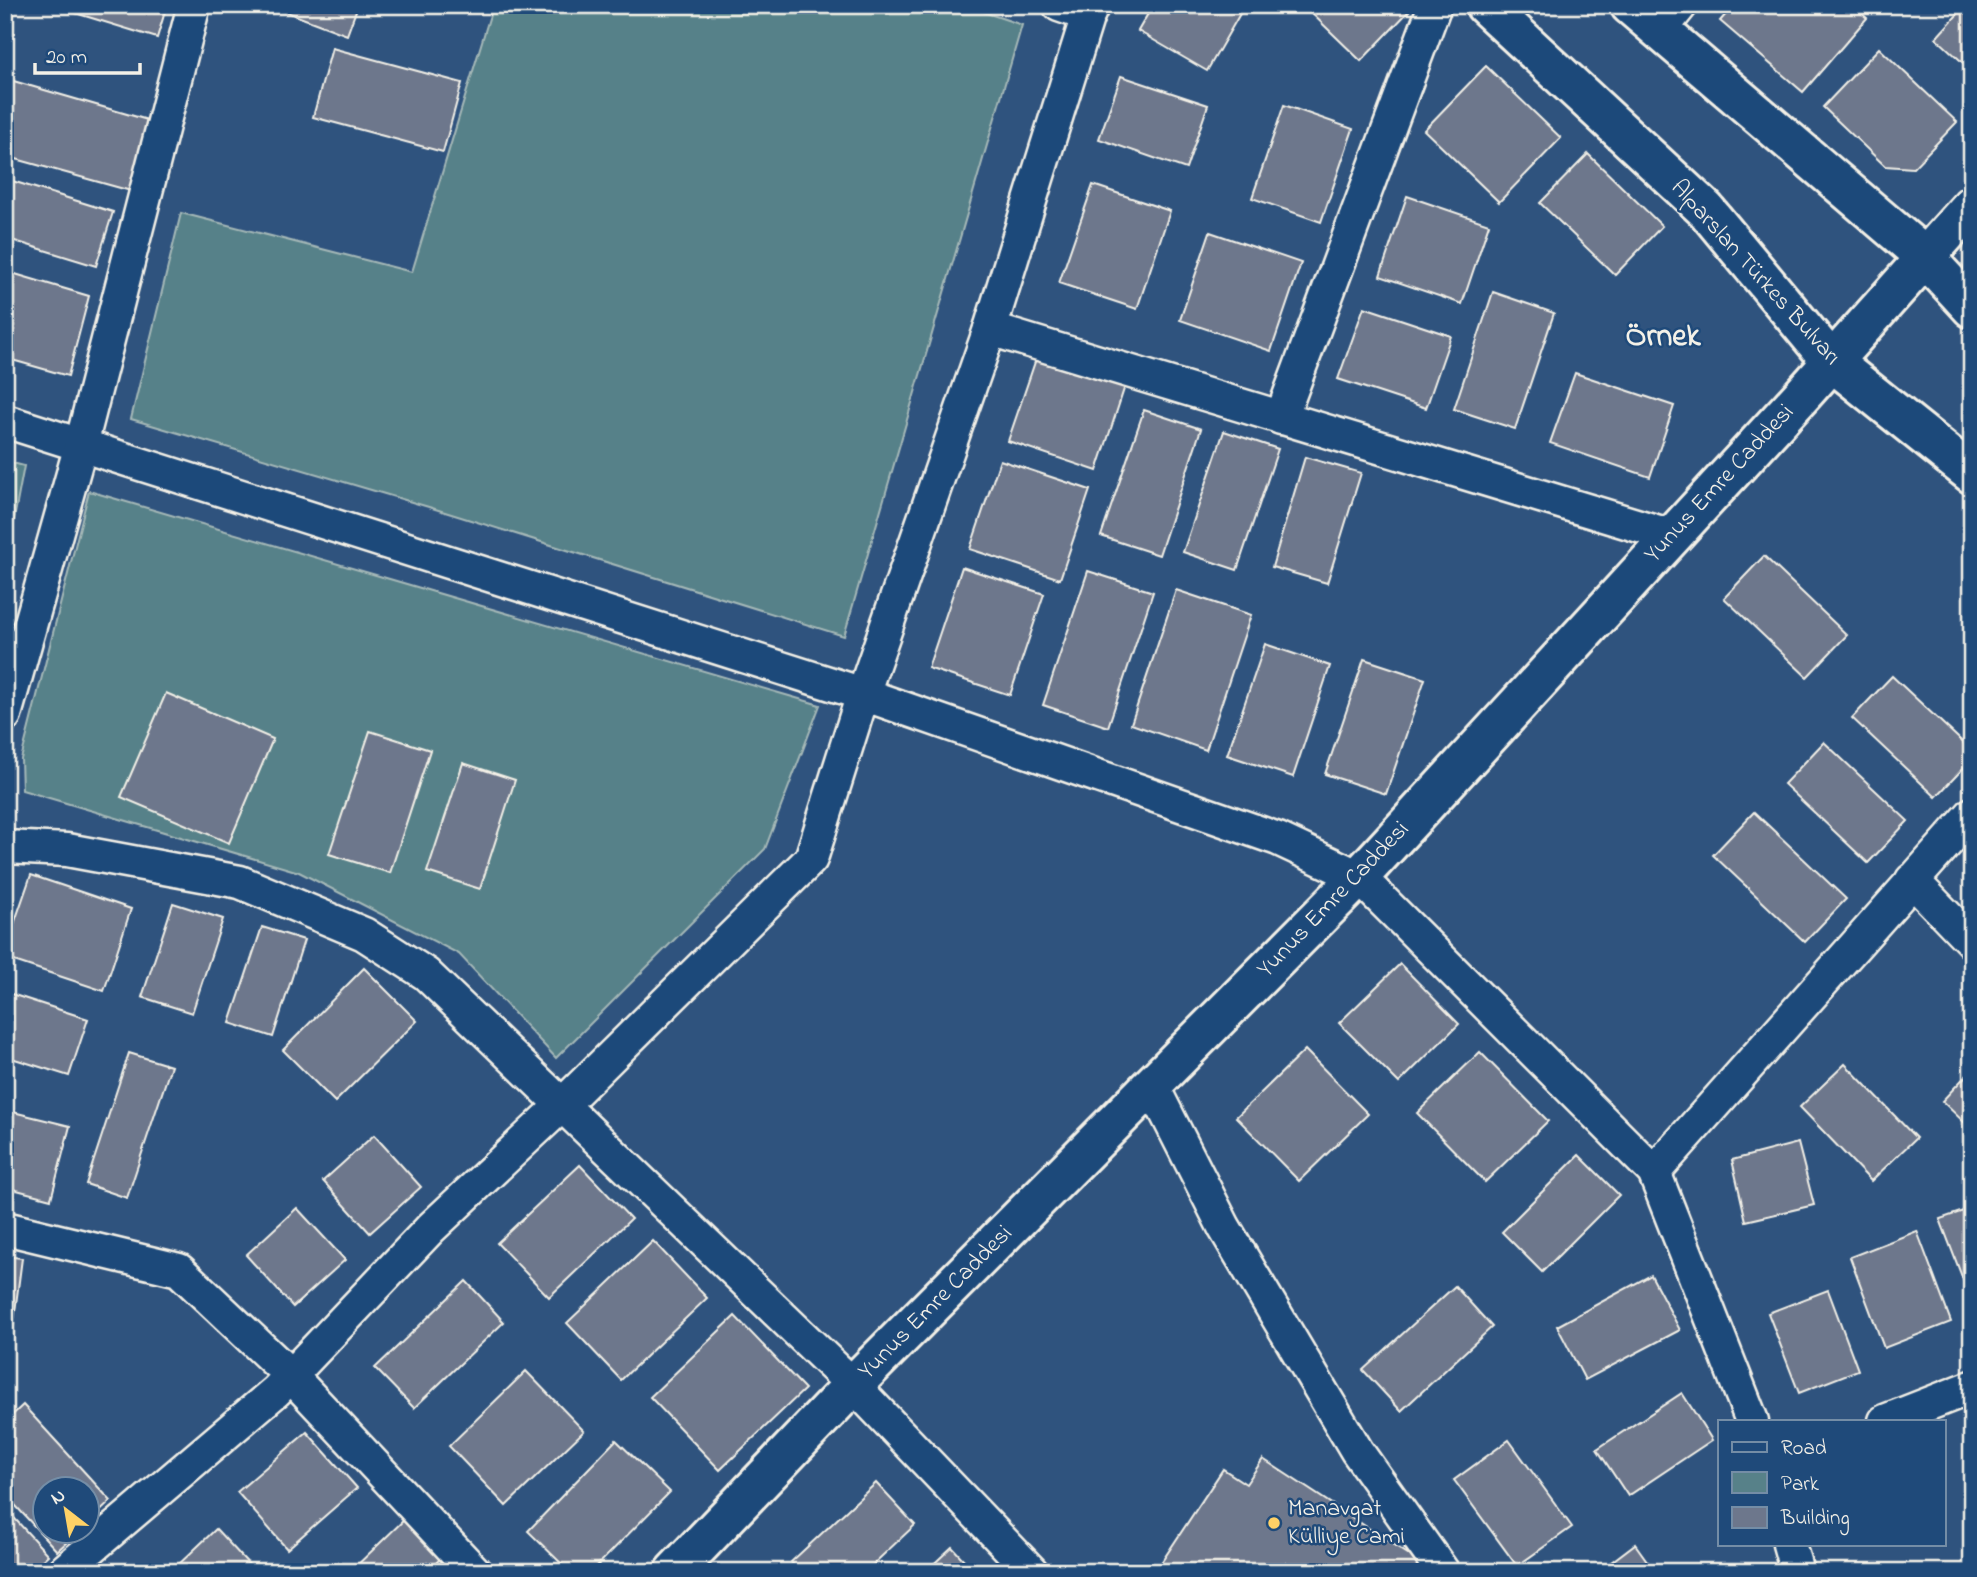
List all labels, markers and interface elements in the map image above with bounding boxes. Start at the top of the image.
scale bar [35,32,140,76]
text: 20 m [46,43,87,73]
street label: Alparslan Türkes Bulvarı [1662,172,1848,374]
district label: Örnek [1625,314,1702,361]
street label: Yunus Emre Caddesi [1637,397,1803,571]
street label: Yunus Emre Caddesi [1250,814,1418,986]
street label: Yunus Emre Caddesi [851,1218,1021,1388]
legend [1718,1420,1946,1546]
text: Road [1781,1434,1827,1464]
text: Park [1781,1470,1820,1500]
north arrow [32,1476,102,1546]
text: N [46,1483,71,1512]
place label: Manavgat Külliye Cami [1288,1492,1405,1556]
text: Building [1780,1504,1850,1536]
marker: Manavgat Külliye Cami [1266,1515,1282,1531]

